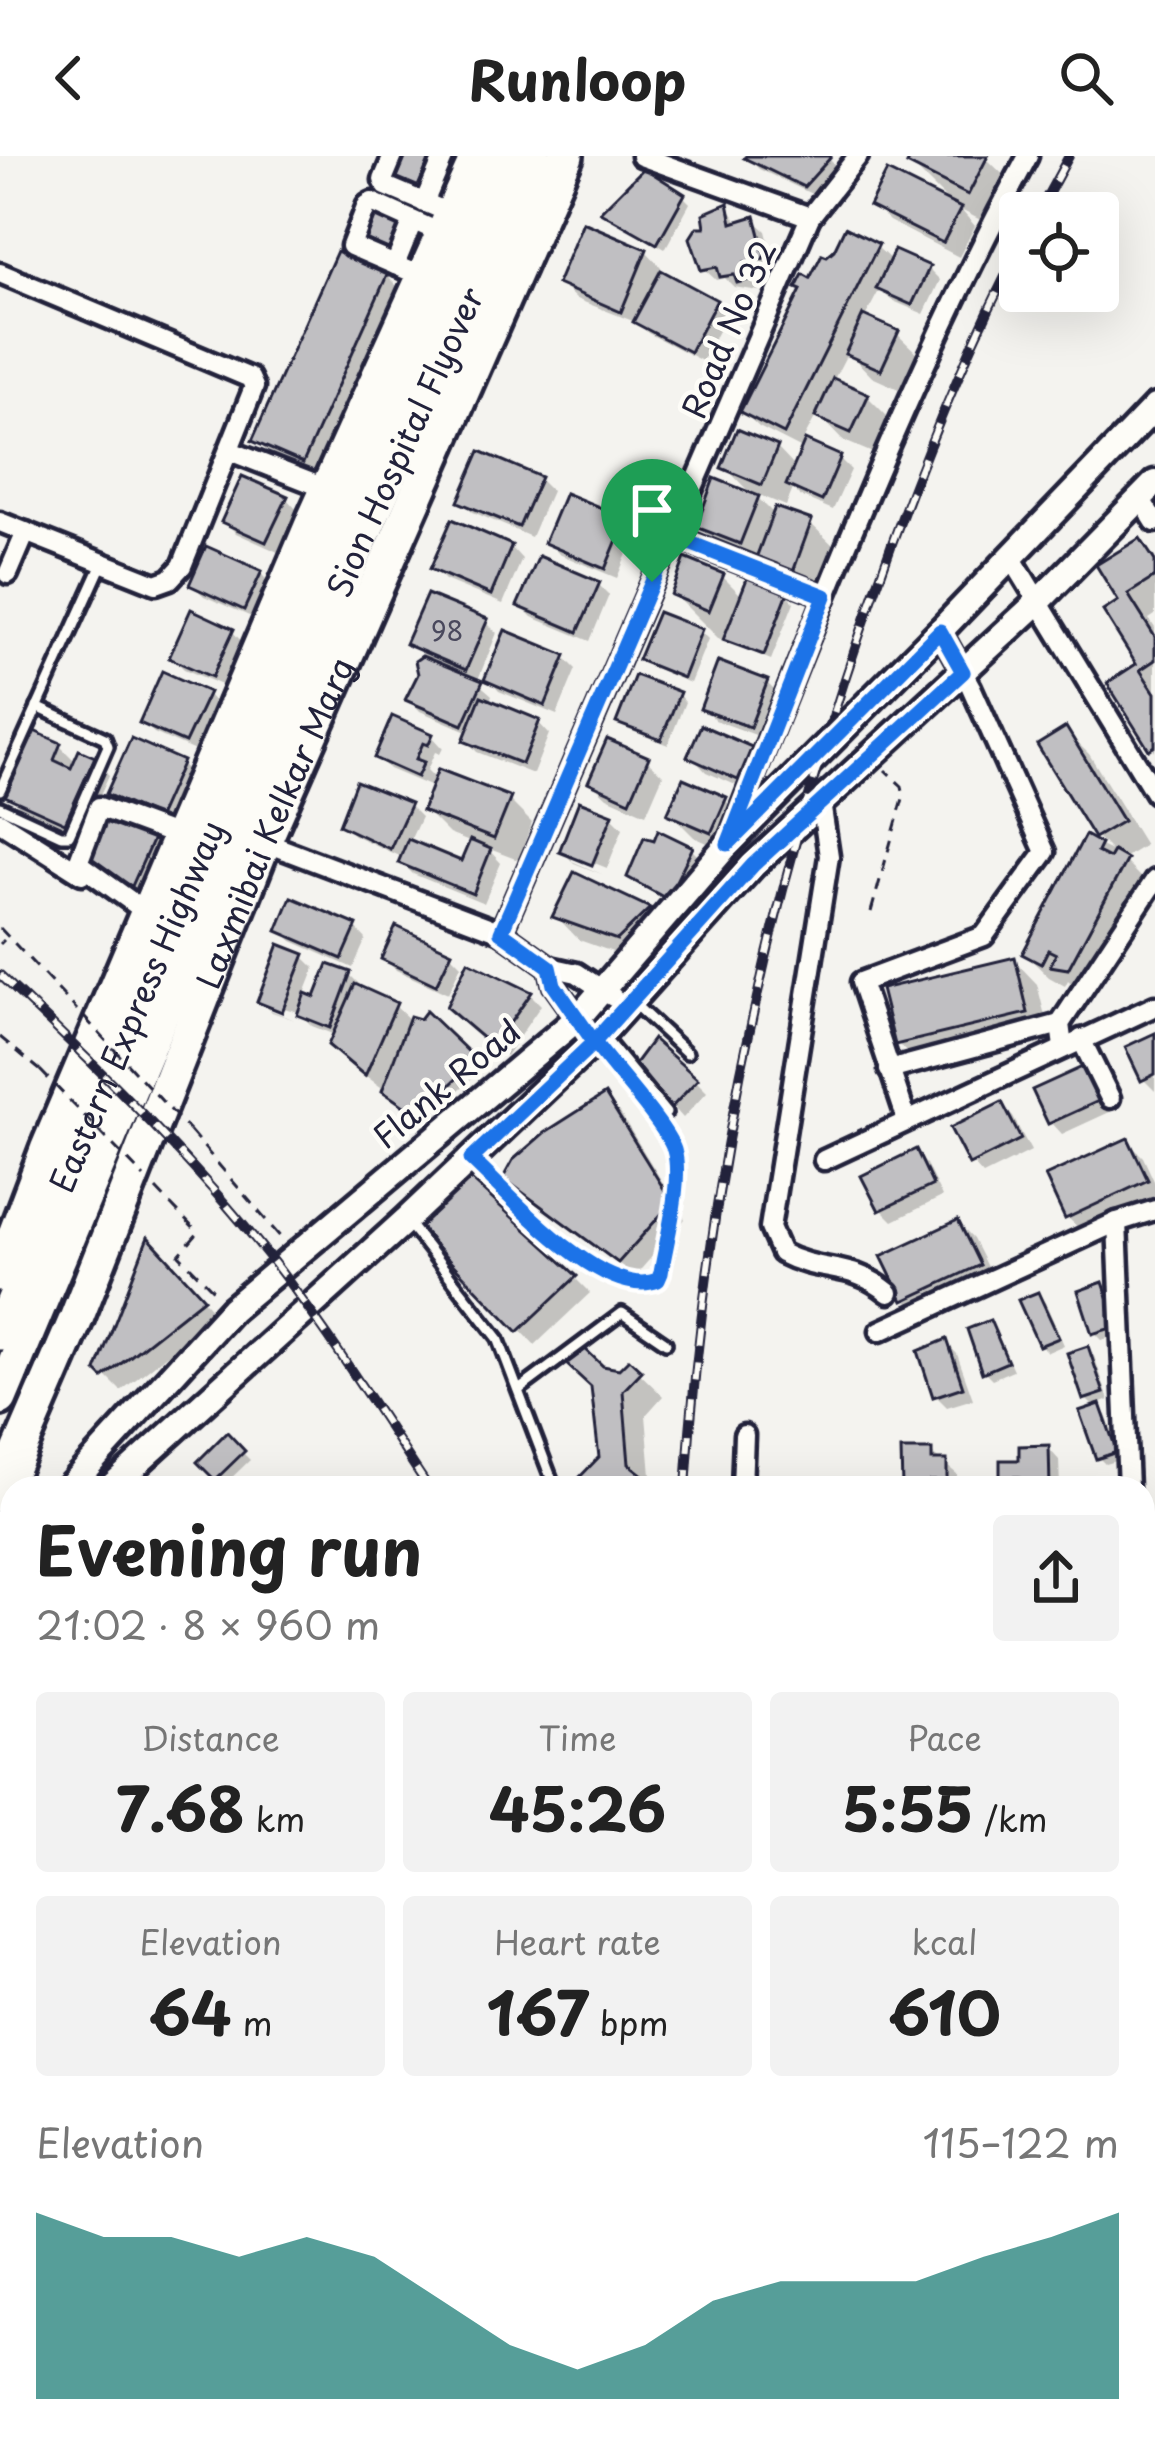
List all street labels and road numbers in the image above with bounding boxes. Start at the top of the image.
street label: Road No 32 [667,231,787,425]
street label: Sion Hospital Flyover [313,279,495,604]
street label: Laxmibai Kelkar Marg [182,649,365,996]
street label: Eastern Express Highway [35,812,236,1200]
street label: Flank Road [361,1006,530,1159]

